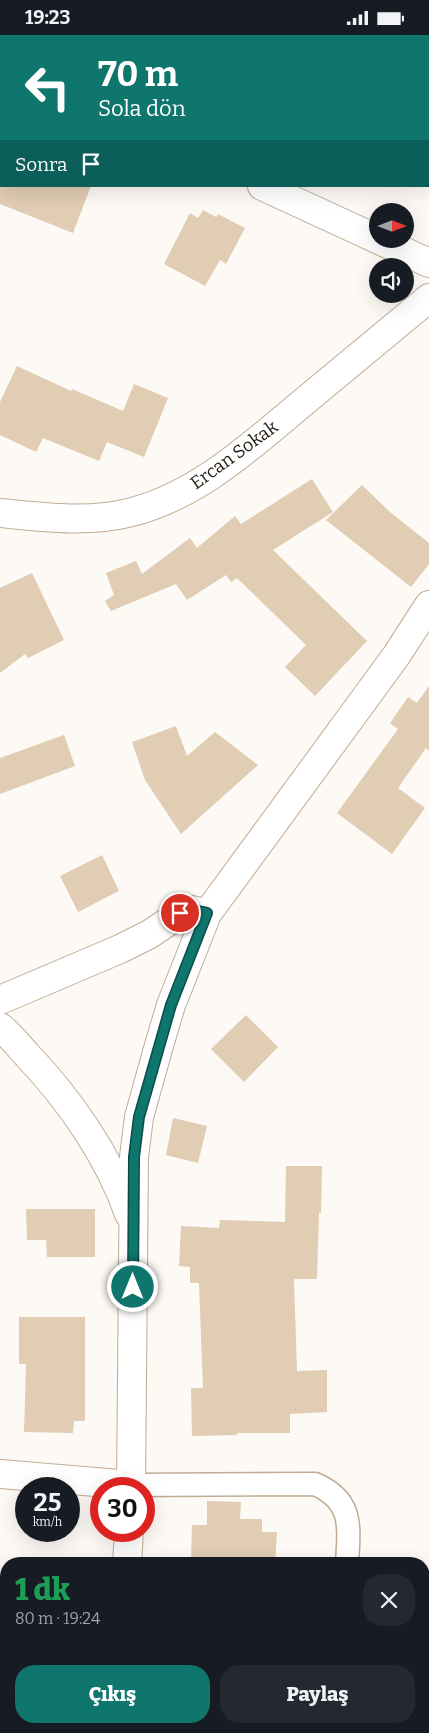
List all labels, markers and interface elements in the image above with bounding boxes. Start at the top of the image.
text: 19:23 [25,6,71,29]
text: 70 m [98,53,178,95]
icon: left [15,55,80,120]
text: Sola dön [98,95,186,122]
icon: arrive [77,150,105,178]
text: Sonra [15,153,67,176]
north arrow [369,203,414,247]
map controls [369,203,414,303]
button: sound [369,258,414,303]
street label: Ercan Sokak [186,415,283,494]
pin [159,892,201,934]
icon: arrive [166,899,194,927]
position arrow [106,1260,158,1312]
speed limit sign: 30 [90,1477,155,1542]
text: 25 [34,1488,61,1518]
text: km/h [33,1515,62,1529]
text: 1 dk [15,1572,70,1608]
button: close [363,1574,415,1626]
text: 80 m · 19:24 [15,1609,100,1628]
button: Çıkış [15,1665,210,1723]
button: Paylaş [220,1665,415,1723]

